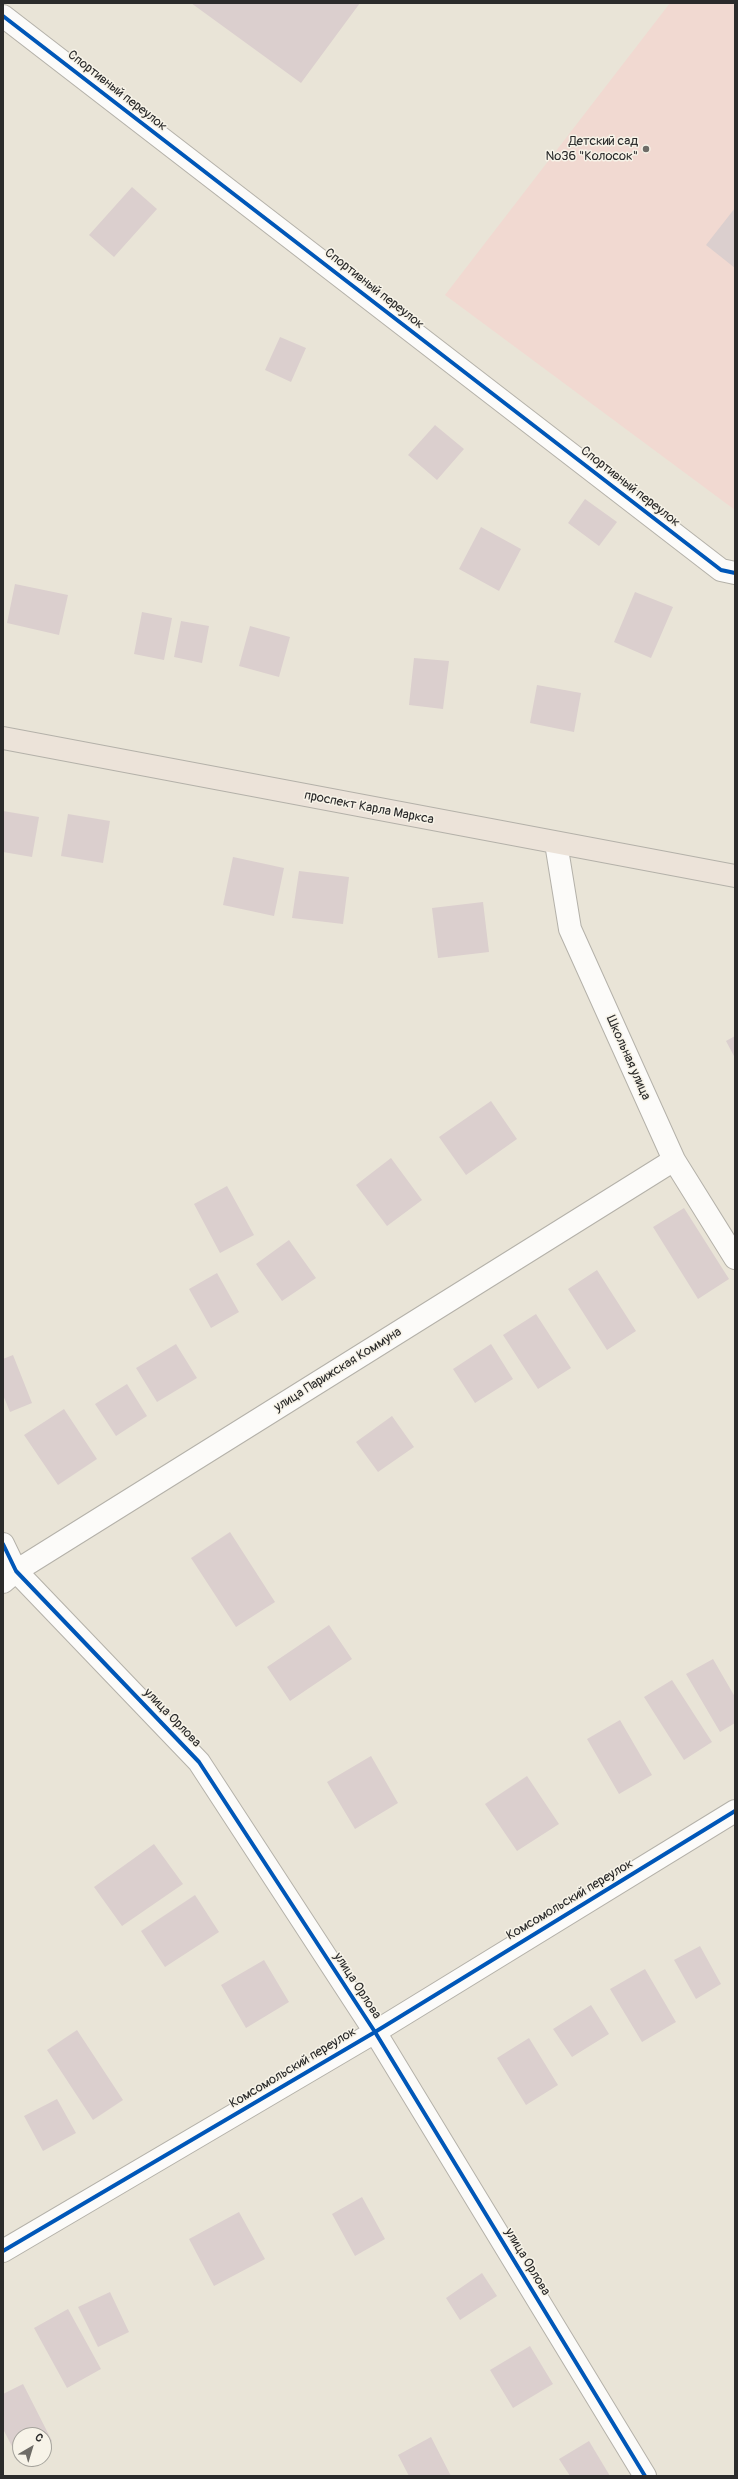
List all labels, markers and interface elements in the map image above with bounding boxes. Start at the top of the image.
street label: Спортивный переулок [64,47,170,135]
place label: Детский сад №36 "Колосок" [545,134,638,165]
marker: Детский сад №36 "Колосок" [641,144,651,154]
street label: Спортивный переулок [321,245,427,333]
street label: Спортивный переулок [577,443,683,531]
street label: проспект Карла Маркса [303,788,435,828]
street label: Школьная улица [602,1013,654,1103]
street label: улица Парижская Коммуна [271,1324,405,1416]
street label: улица Орлова [140,1685,204,1751]
street label: Комсомольский переулок [504,1856,636,1944]
street label: улица Орлова [330,1950,384,2022]
street label: Комсомольский переулок [227,2024,359,2112]
street label: улица Орлова [501,2225,553,2299]
north arrow [12,2427,52,2467]
text: С [32,2431,46,2445]

